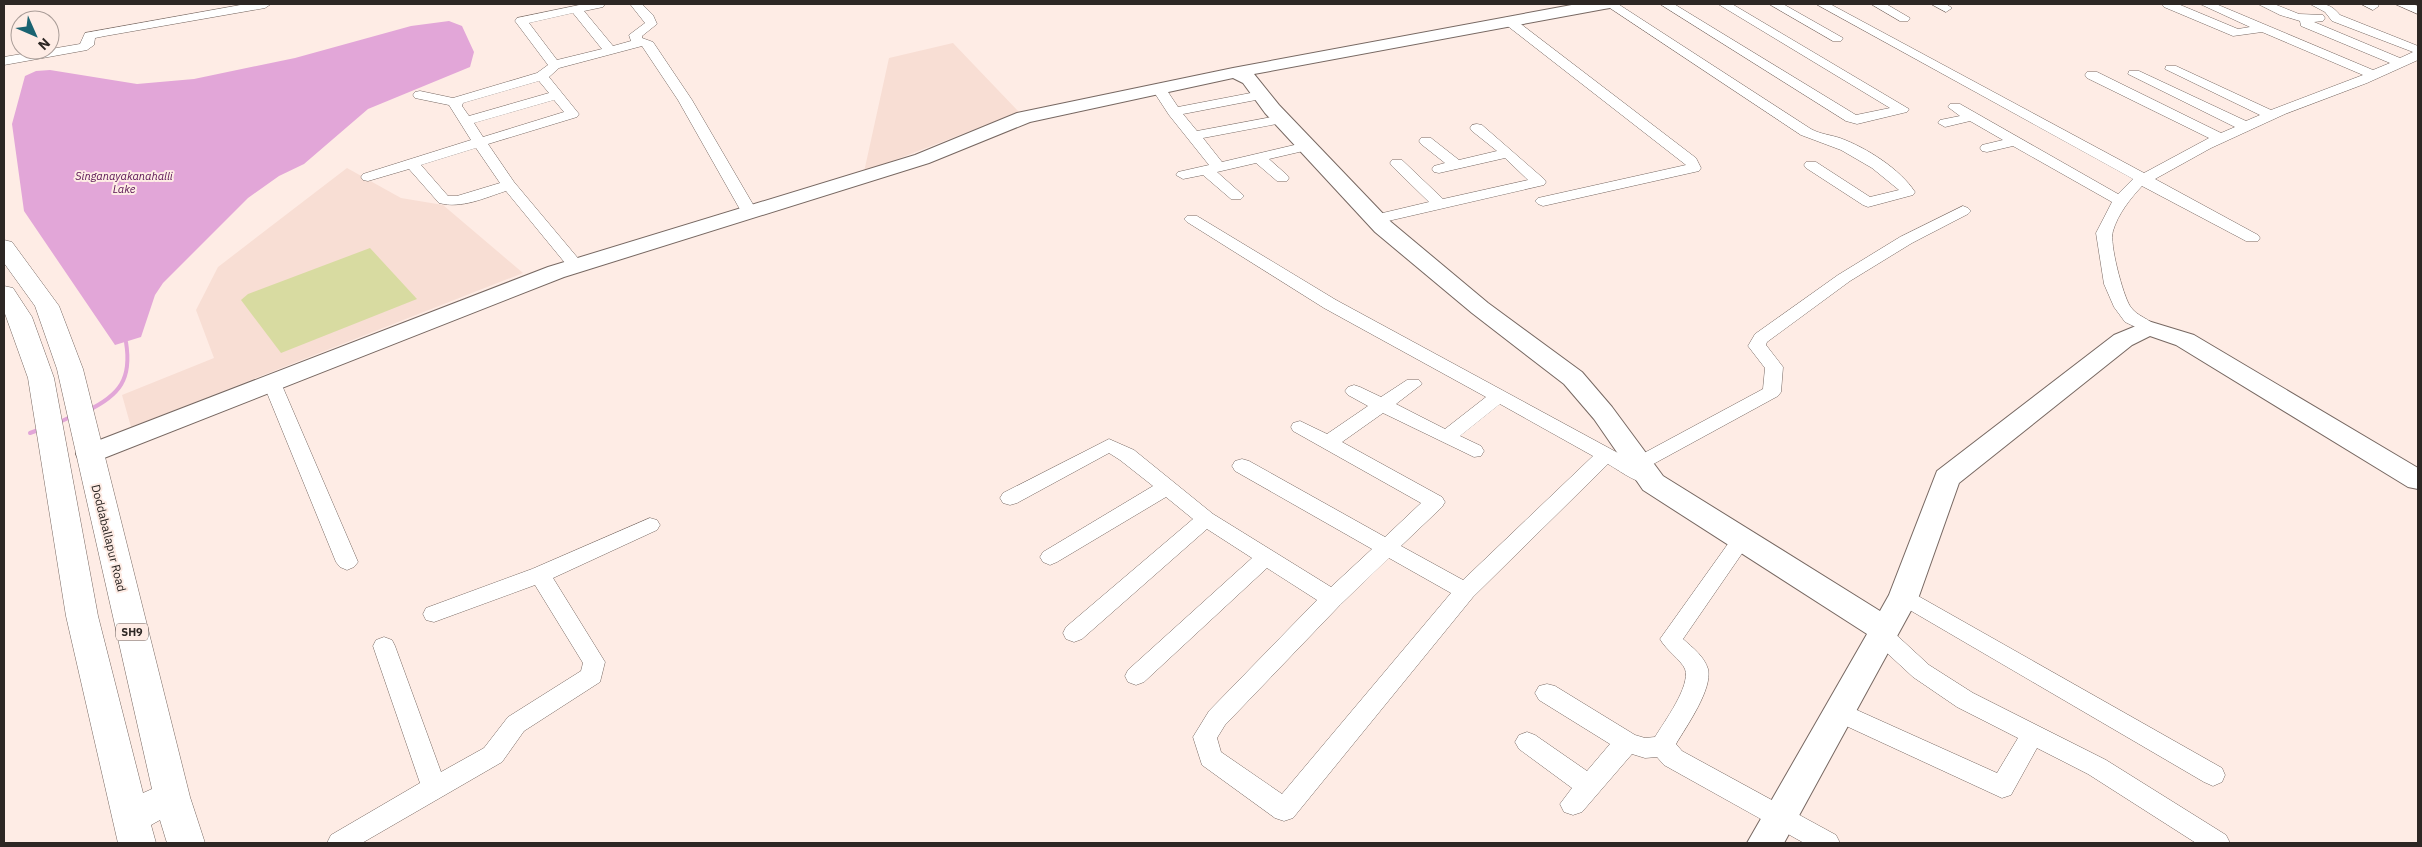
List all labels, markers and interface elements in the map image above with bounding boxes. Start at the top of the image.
north arrow [10,10,60,60]
text: N [34,34,54,54]
water label: Singanayakanahalli Lake [75,169,173,196]
street label: Doddaballapur Road [88,483,130,593]
road number: SH9 [116,624,148,640]

